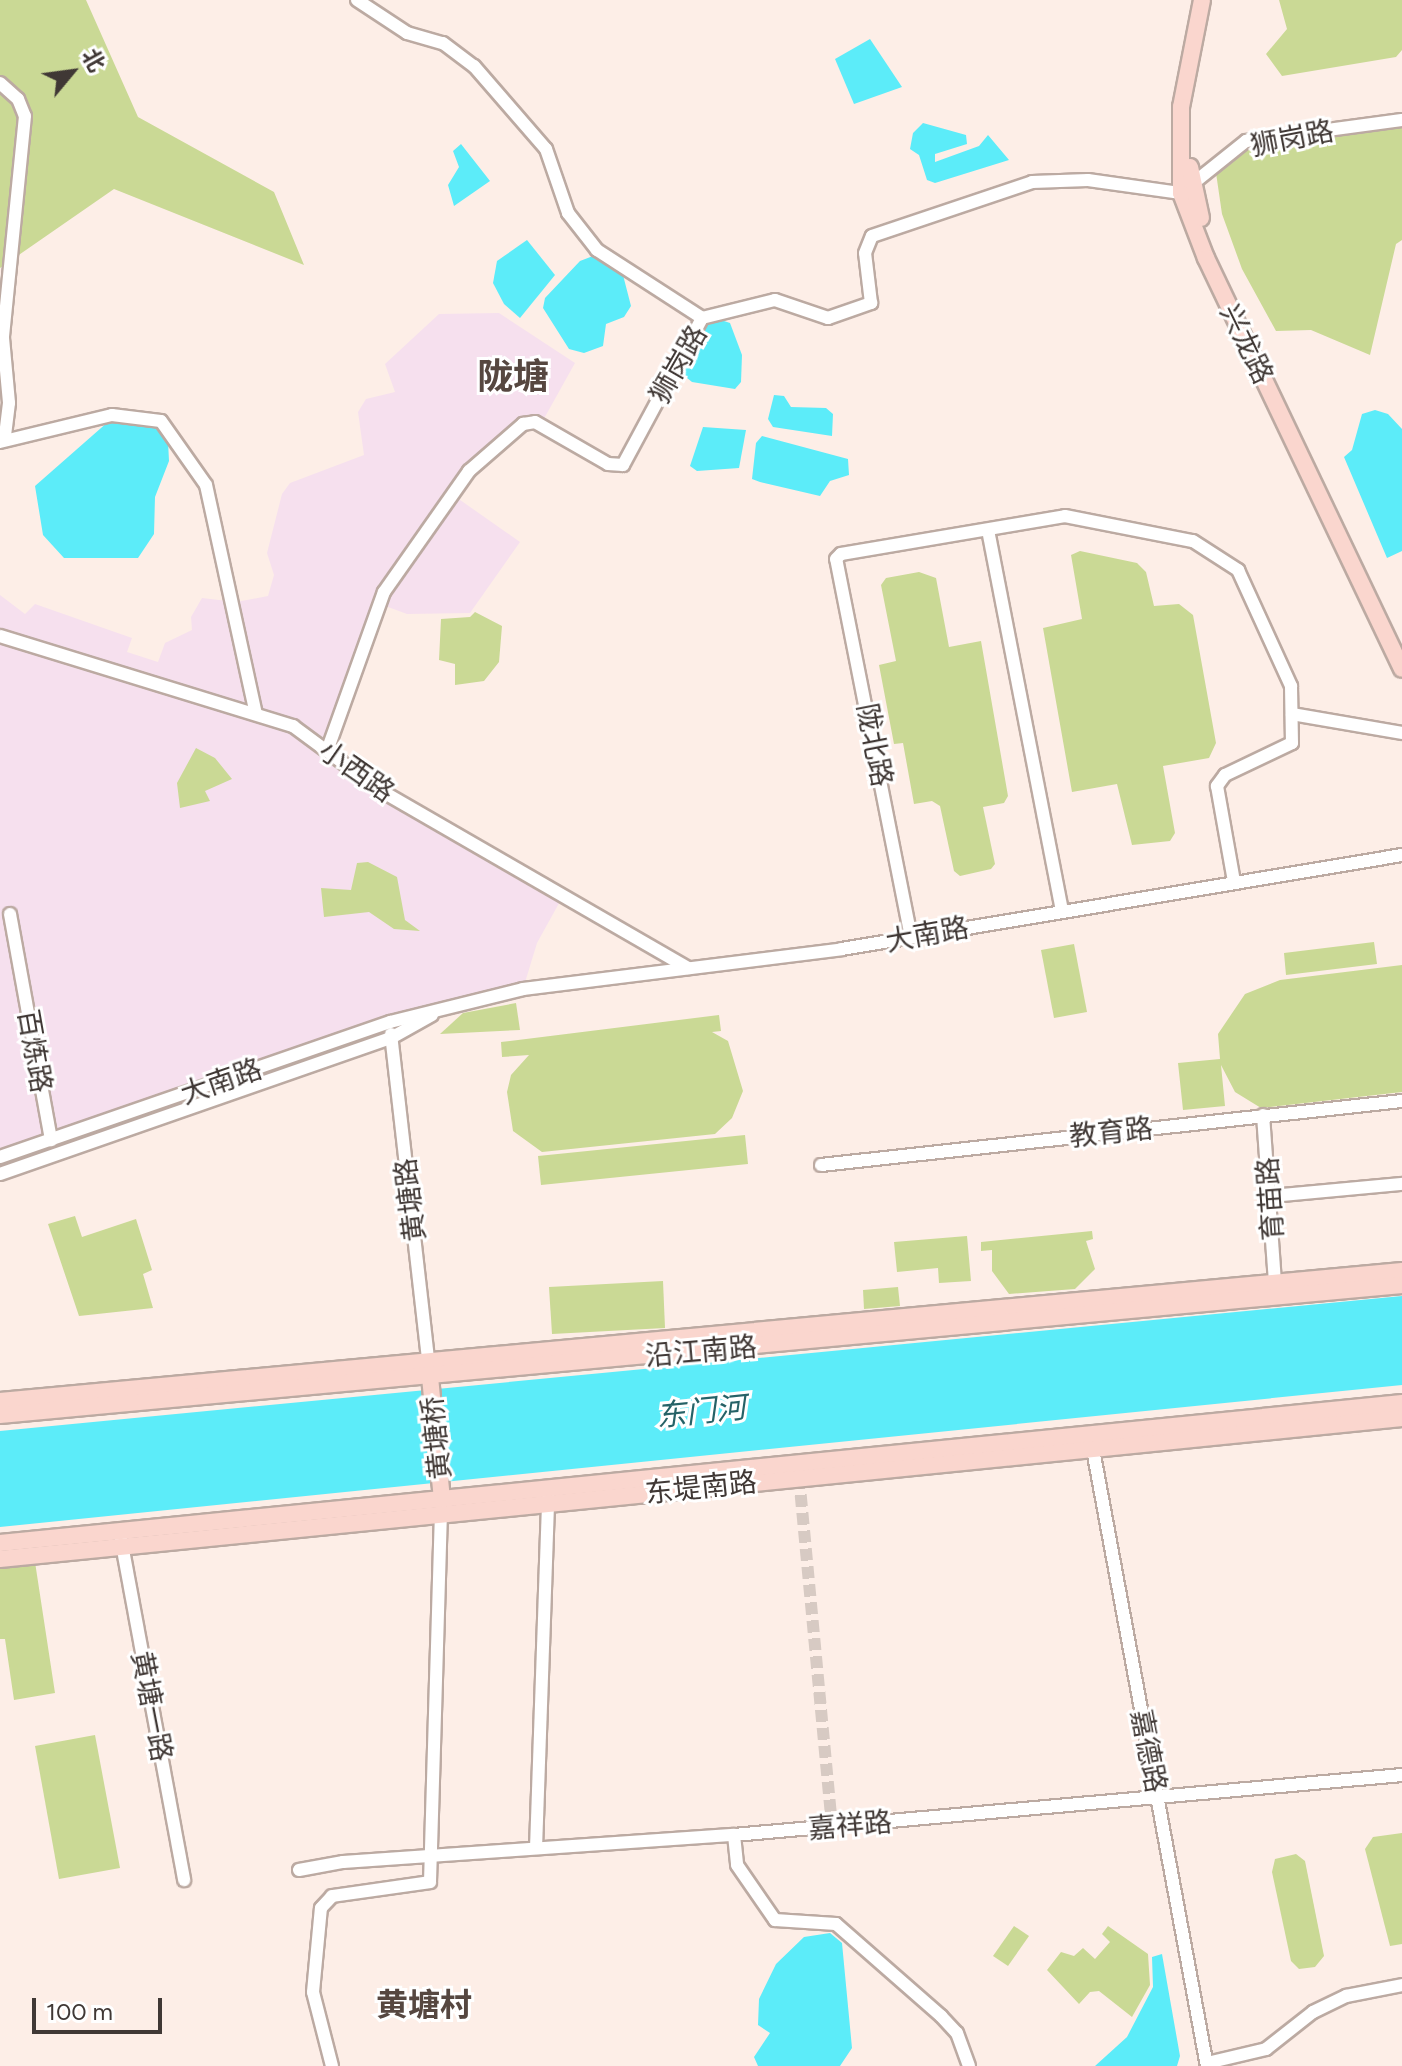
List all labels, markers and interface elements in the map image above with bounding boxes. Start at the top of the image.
north arrow [32,32,112,112]
text: 北 [76,44,111,76]
street label: 狮岗路 [1248,113,1336,163]
street label: 兴龙路 [1213,299,1281,389]
street label: 狮岗路 [642,319,714,409]
district label: 陇塘 [477,355,549,399]
street label: 陇北路 [850,701,900,789]
street label: 小西路 [313,733,401,809]
street label: 大南路 [883,910,971,958]
street label: 百炼路 [11,1007,59,1095]
street label: 大南路 [176,1051,266,1111]
street label: 教育路 [1067,1111,1155,1153]
street label: 黄塘路 [388,1156,432,1244]
street label: 育苗路 [1250,1156,1290,1242]
street label: 沿江南路 [644,1329,758,1373]
water label: 东门河 [654,1389,748,1435]
street label: 黄塘桥 [415,1394,457,1482]
street label: 东堤南路 [644,1464,758,1510]
street label: 黄塘一路 [125,1648,179,1764]
street label: 嘉德路 [1124,1707,1174,1795]
street label: 嘉祥路 [807,1805,893,1845]
scale bar [36,1982,166,2032]
district label: 黄塘村 [376,1986,472,2024]
text: 100 m [46,1997,113,2026]

